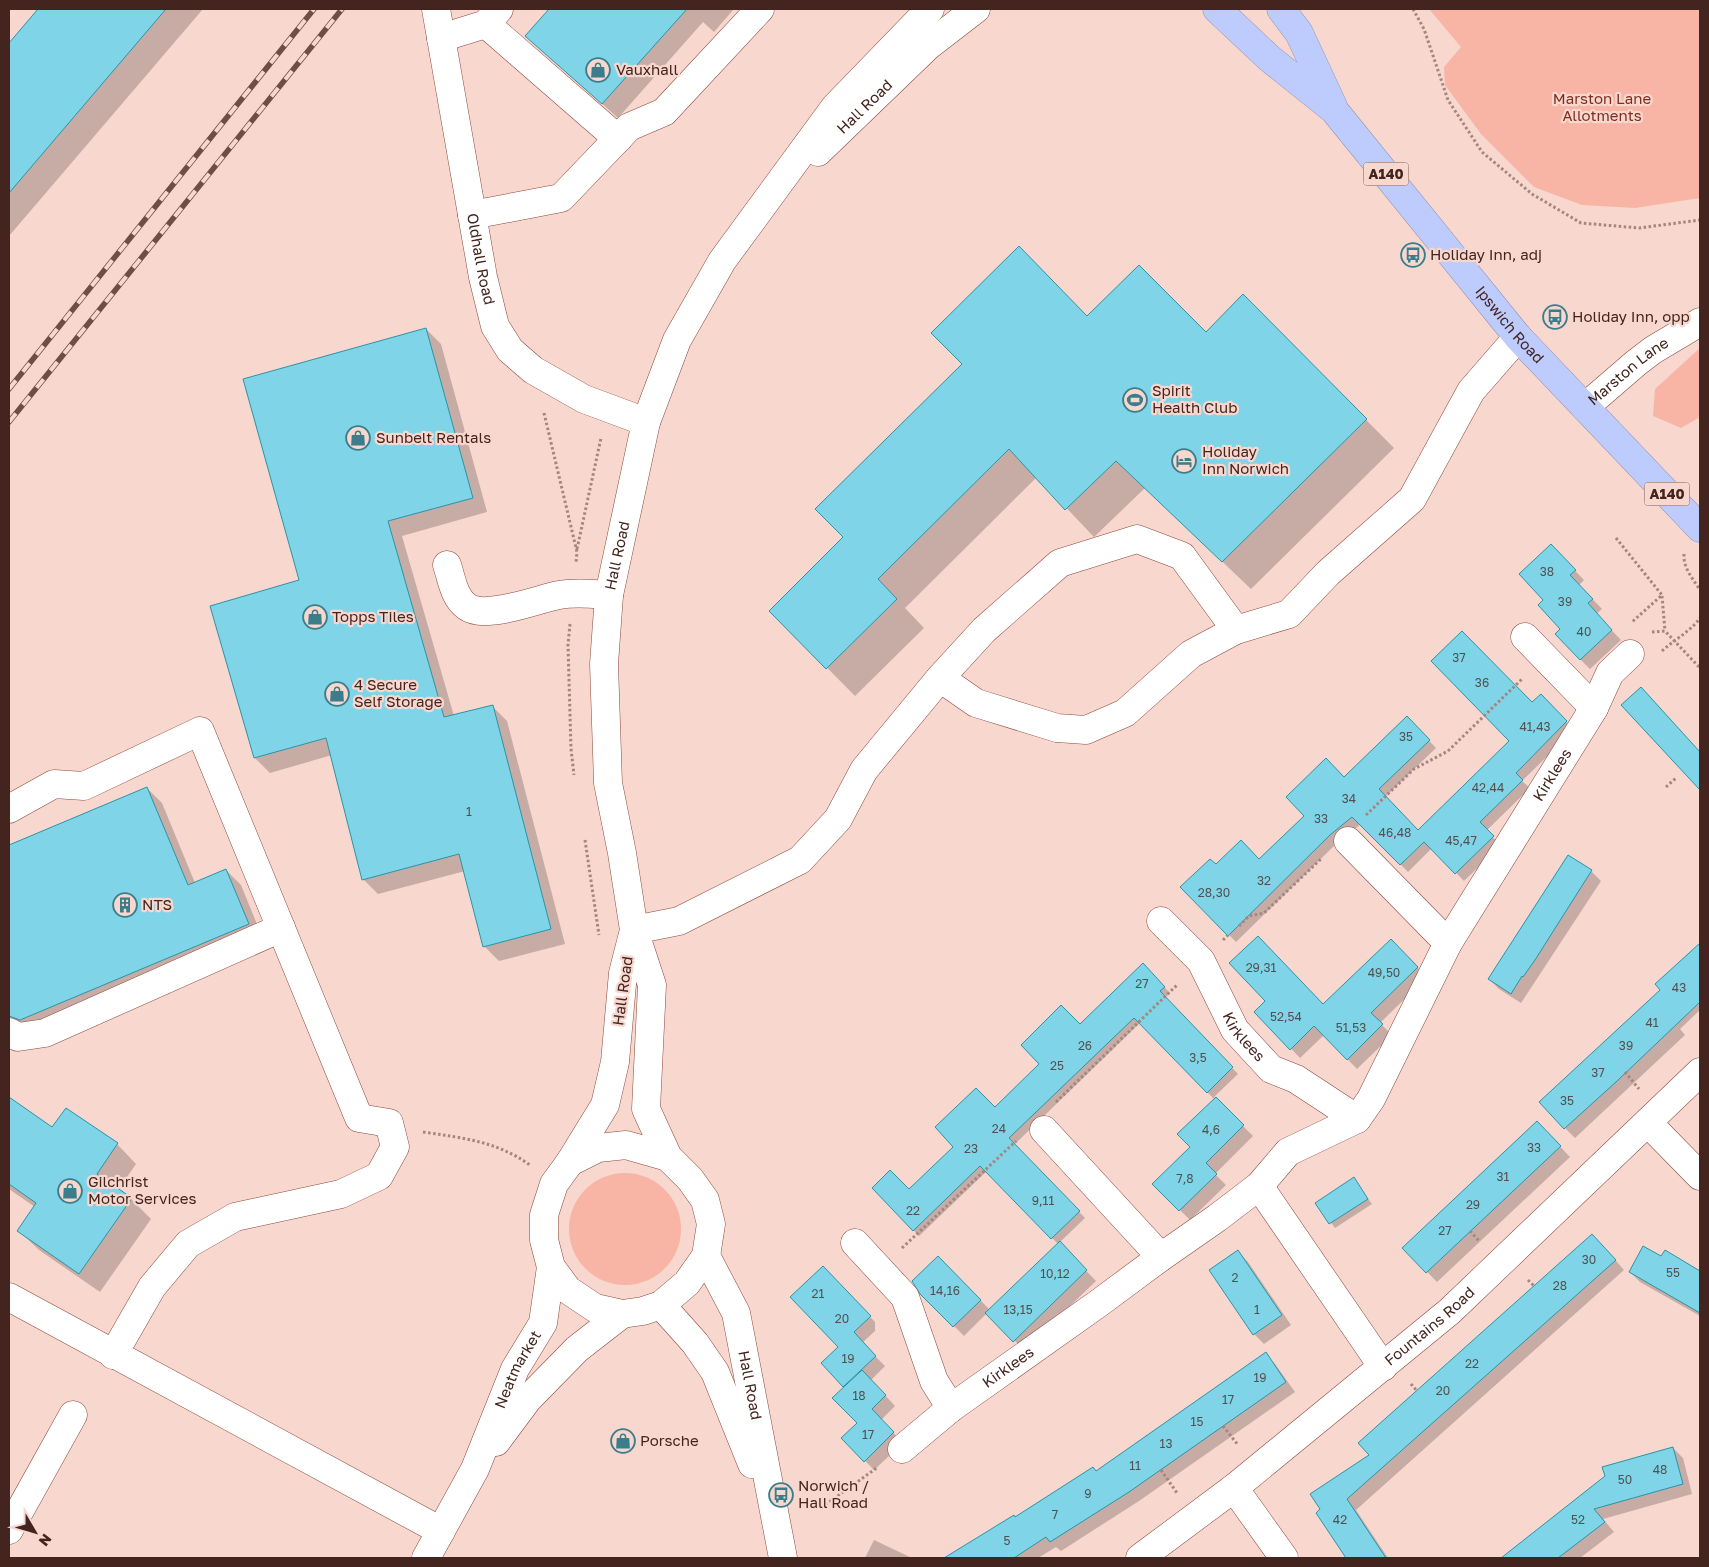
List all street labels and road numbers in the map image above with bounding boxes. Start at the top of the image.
street label: Hall Road [833,75,896,137]
road number: A140 [1364,162,1408,185]
street label: Oldhall Road [464,212,499,306]
street label: Ipswich Road [1472,282,1548,367]
street label: Marston Lane [1584,333,1671,409]
road number: A140 [1644,482,1690,506]
street label: Hall Road [600,519,633,592]
street label: Kirklees [1528,745,1575,804]
street label: Hall Road [608,955,636,1027]
street label: Kirklees [1219,1009,1269,1065]
street label: Fountains Road [1381,1283,1478,1369]
street label: Neatmarket [490,1327,544,1411]
street label: Kirklees [978,1342,1037,1391]
street label: Hall Road [735,1349,766,1421]

